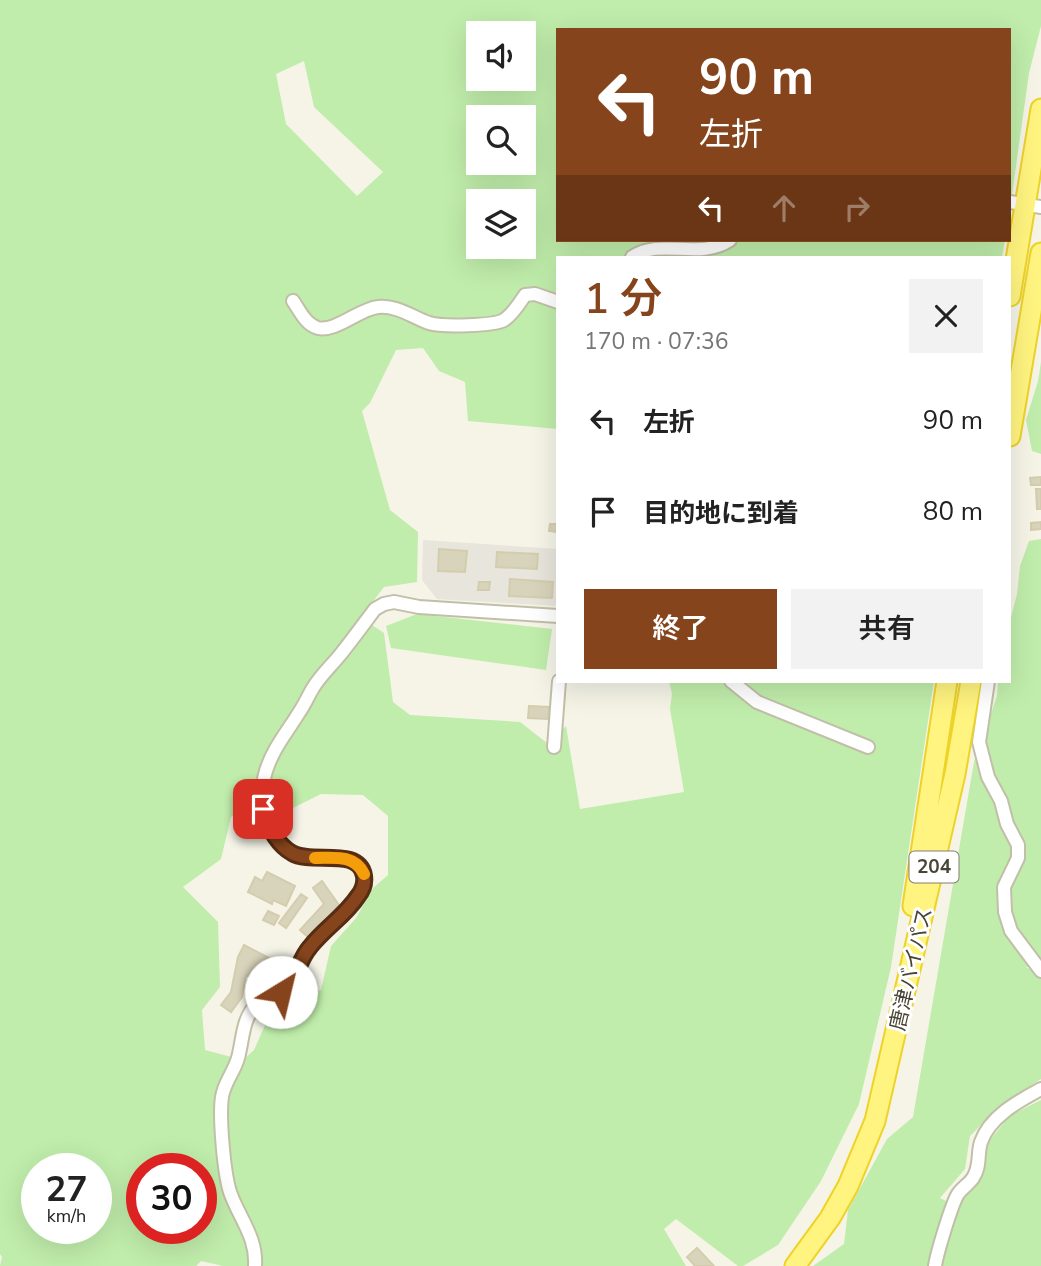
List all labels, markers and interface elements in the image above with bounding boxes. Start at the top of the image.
map controls [466,21,536,259]
button: sound [466,21,536,91]
text: 90 m [699,44,814,111]
icon: left [584,56,675,147]
button: search [466,105,536,175]
text: 左折 [699,113,763,156]
button: layers [466,189,536,259]
icon: left [692,189,730,227]
icon: ahead [765,189,803,227]
icon: right [838,189,876,227]
text: 1 分 [584,271,662,328]
button: close [909,279,983,353]
text: 170 m · 07:36 [584,326,729,357]
icon: left [584,402,622,440]
text: 90 m [923,403,983,438]
text: 左折 [643,405,695,440]
icon: arrive [584,493,622,531]
text: 80 m [923,494,983,529]
text: 目的地に到着 [643,496,799,531]
button: 終了 [584,589,777,669]
button: 共有 [791,589,983,669]
pin [233,779,293,839]
icon: arrive [244,790,282,828]
road number: 204 [909,852,958,882]
street label: 唐津バイパス [883,905,939,1033]
position arrow [244,955,318,1029]
speed limit sign: 30 [126,1153,217,1244]
text: 27 [45,1166,88,1213]
text: km/h [47,1204,86,1228]

